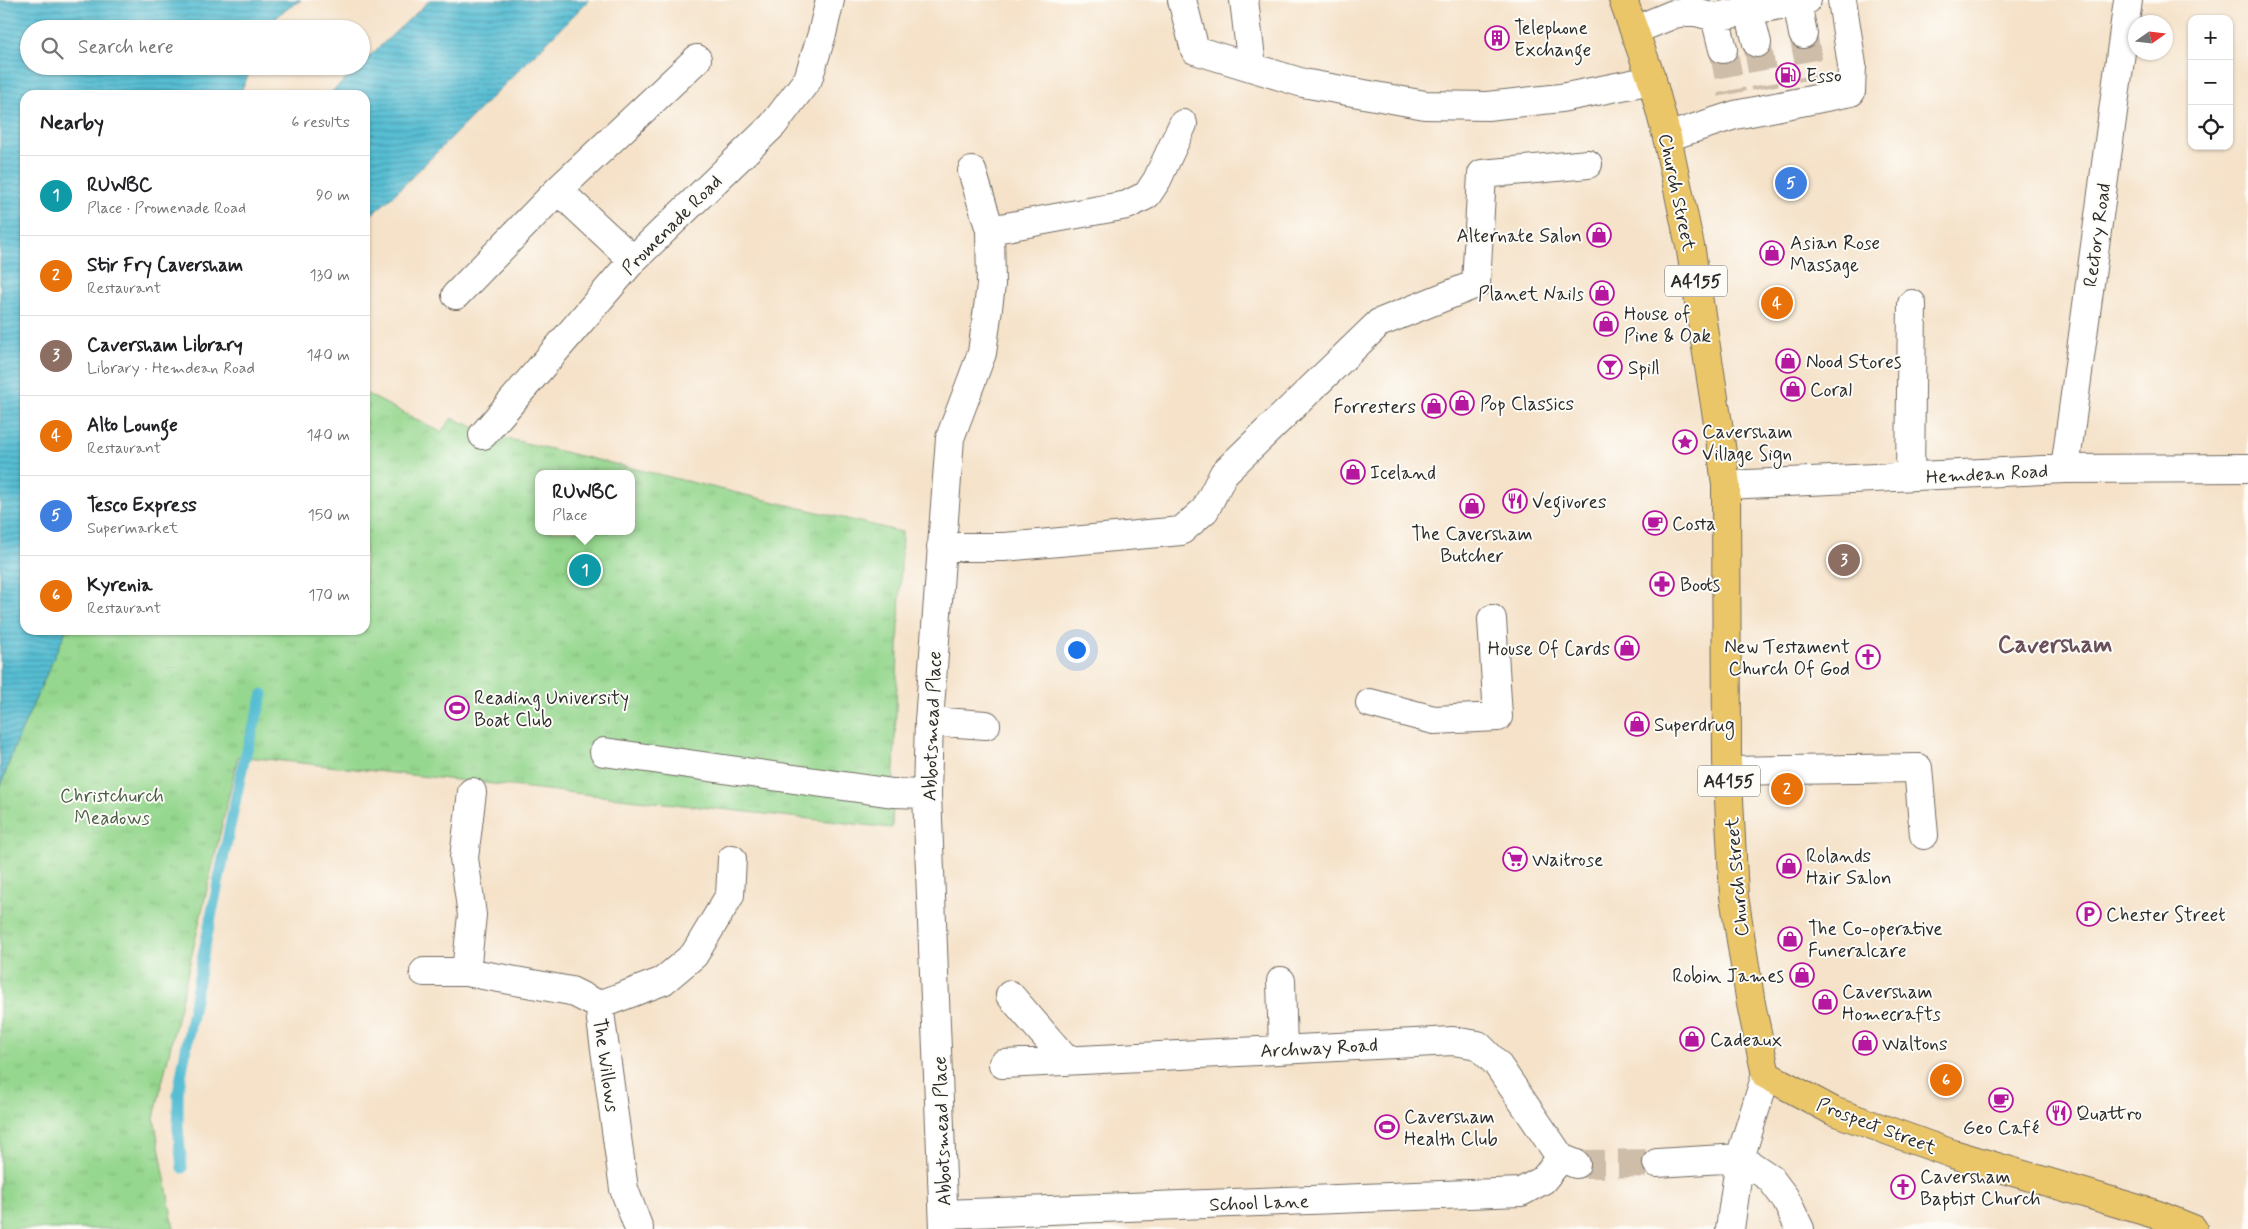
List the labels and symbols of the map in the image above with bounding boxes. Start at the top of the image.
north arrow [2128,15,2173,60]
place label: Telephone Exchange [1514,16,1591,66]
building icon: Telephone Exchange [1484,25,1510,51]
fuel station icon: Esso [1775,62,1801,88]
place label: Esso [1806,64,1842,89]
street label: Church Street [1652,131,1701,253]
pin: 5 [1775,164,1807,202]
street label: Promenade Road [616,169,728,281]
street label: Rectory Road [2078,182,2117,289]
shop icon: Alternate Salon [1586,222,1612,248]
place label: Alternate Salon [1456,224,1582,249]
place label: Asian Rose Massage [1790,231,1880,279]
shop icon: Asian Rose Massage [1759,240,1785,266]
road number: A4155 [1665,266,1727,296]
shop icon: Planet Nails [1589,280,1615,306]
place label: Planet Nails [1478,282,1585,307]
pin: 4 [1761,284,1793,322]
place label: House of Pine & Oak [1624,302,1712,349]
shop icon: House of Pine & Oak [1593,311,1619,337]
shop icon: Nood Stores [1775,348,1801,374]
place label: Nood Stores [1806,350,1901,375]
bar icon: Spill [1597,354,1623,380]
place label: Spill [1628,356,1660,381]
shop icon: Coral [1780,376,1806,402]
place label: Coral [1810,378,1852,403]
shop icon: Pop Classics [1449,390,1475,416]
place label: Pop Classics [1480,392,1574,417]
shop icon: Forresters [1421,393,1447,419]
place label: Forresters [1334,395,1416,420]
place label: Caversham Village Sign [1702,420,1793,469]
place icon: Caversham Village Sign [1672,429,1698,455]
shop icon: Iceland [1340,459,1366,485]
street label: Hemdean Road [1925,459,2049,490]
place label: Iceland [1370,461,1436,486]
restaurant icon: Vegivores [1502,488,1528,514]
place label: Vegivores [1532,490,1606,518]
shop icon: The Caversham Butcher [1459,493,1485,519]
cafe icon: Costa [1642,510,1668,536]
place label: Costa [1672,512,1716,537]
place label: The Caversham Butcher [1411,522,1533,569]
pin: 3 [1828,541,1860,579]
pin: 1 [569,551,601,589]
pharmacy icon: Boots [1649,571,1675,597]
place label: Boots [1680,573,1720,598]
district label: Caversham [1998,630,2112,661]
shop icon: House Of Cards [1614,635,1640,661]
place label: New Testament Church Of God [1724,635,1850,682]
your location [1064,637,1090,663]
place label: House Of Cards [1488,637,1610,662]
church icon: New Testament Church Of God [1855,644,1881,670]
street label: Abbotsmead Place [917,651,948,801]
place label: Reading University Boat Club [474,686,629,733]
sports icon: Reading University Boat Club [444,695,470,721]
shop icon: Superdrug [1624,711,1650,737]
place label: Superdrug [1654,713,1735,740]
road number: A4155 [1698,766,1760,796]
pin: 2 [1771,770,1803,808]
park label: Christchurch Meadows [60,784,164,831]
street label: Church Street [1720,816,1755,938]
place label: Rolands Hair Salon [1806,844,1892,891]
supermarket icon: Waitrose [1502,846,1528,872]
place label: Waitrose [1532,848,1603,873]
shop icon: Rolands Hair Salon [1776,853,1802,879]
parking icon: Chester Street [2076,901,2102,927]
place label: Chester Street [2106,903,2226,928]
place label: The Co-operative Funeralcare [1808,917,1943,964]
shop icon: The Co-operative Funeralcare [1777,926,1803,952]
shop icon: Robin James [1789,962,1815,988]
place label: Robin James [1672,964,1784,989]
place label: Caversham Homecrafts [1842,980,1941,1027]
shop icon: Caversham Homecrafts [1812,989,1838,1015]
street label: The Willows [587,1017,625,1114]
shop icon: Cadeaux [1679,1026,1705,1052]
place label: Cadeaux [1710,1028,1782,1053]
shop icon: Waltons [1852,1030,1878,1056]
place label: Waltons [1882,1032,1947,1057]
street label: Archway Road [1260,1033,1379,1064]
street label: Abbotsmead Place [927,1056,958,1206]
pin: 6 [1930,1061,1962,1099]
cafe icon: Geo Café [1988,1087,2014,1113]
street label: Prospect Street [1813,1092,1940,1161]
restaurant icon: Quattro [2046,1100,2072,1126]
place label: Quattro [2076,1102,2142,1127]
place label: Caversham Health Club [1404,1105,1498,1152]
sports icon: Caversham Health Club [1374,1114,1400,1140]
place label: Geo Café [1963,1116,2039,1141]
place label: Caversham Baptist Church [1920,1165,2041,1212]
church icon: Caversham Baptist Church [1890,1174,1916,1200]
street label: School Lane [1209,1189,1309,1218]

